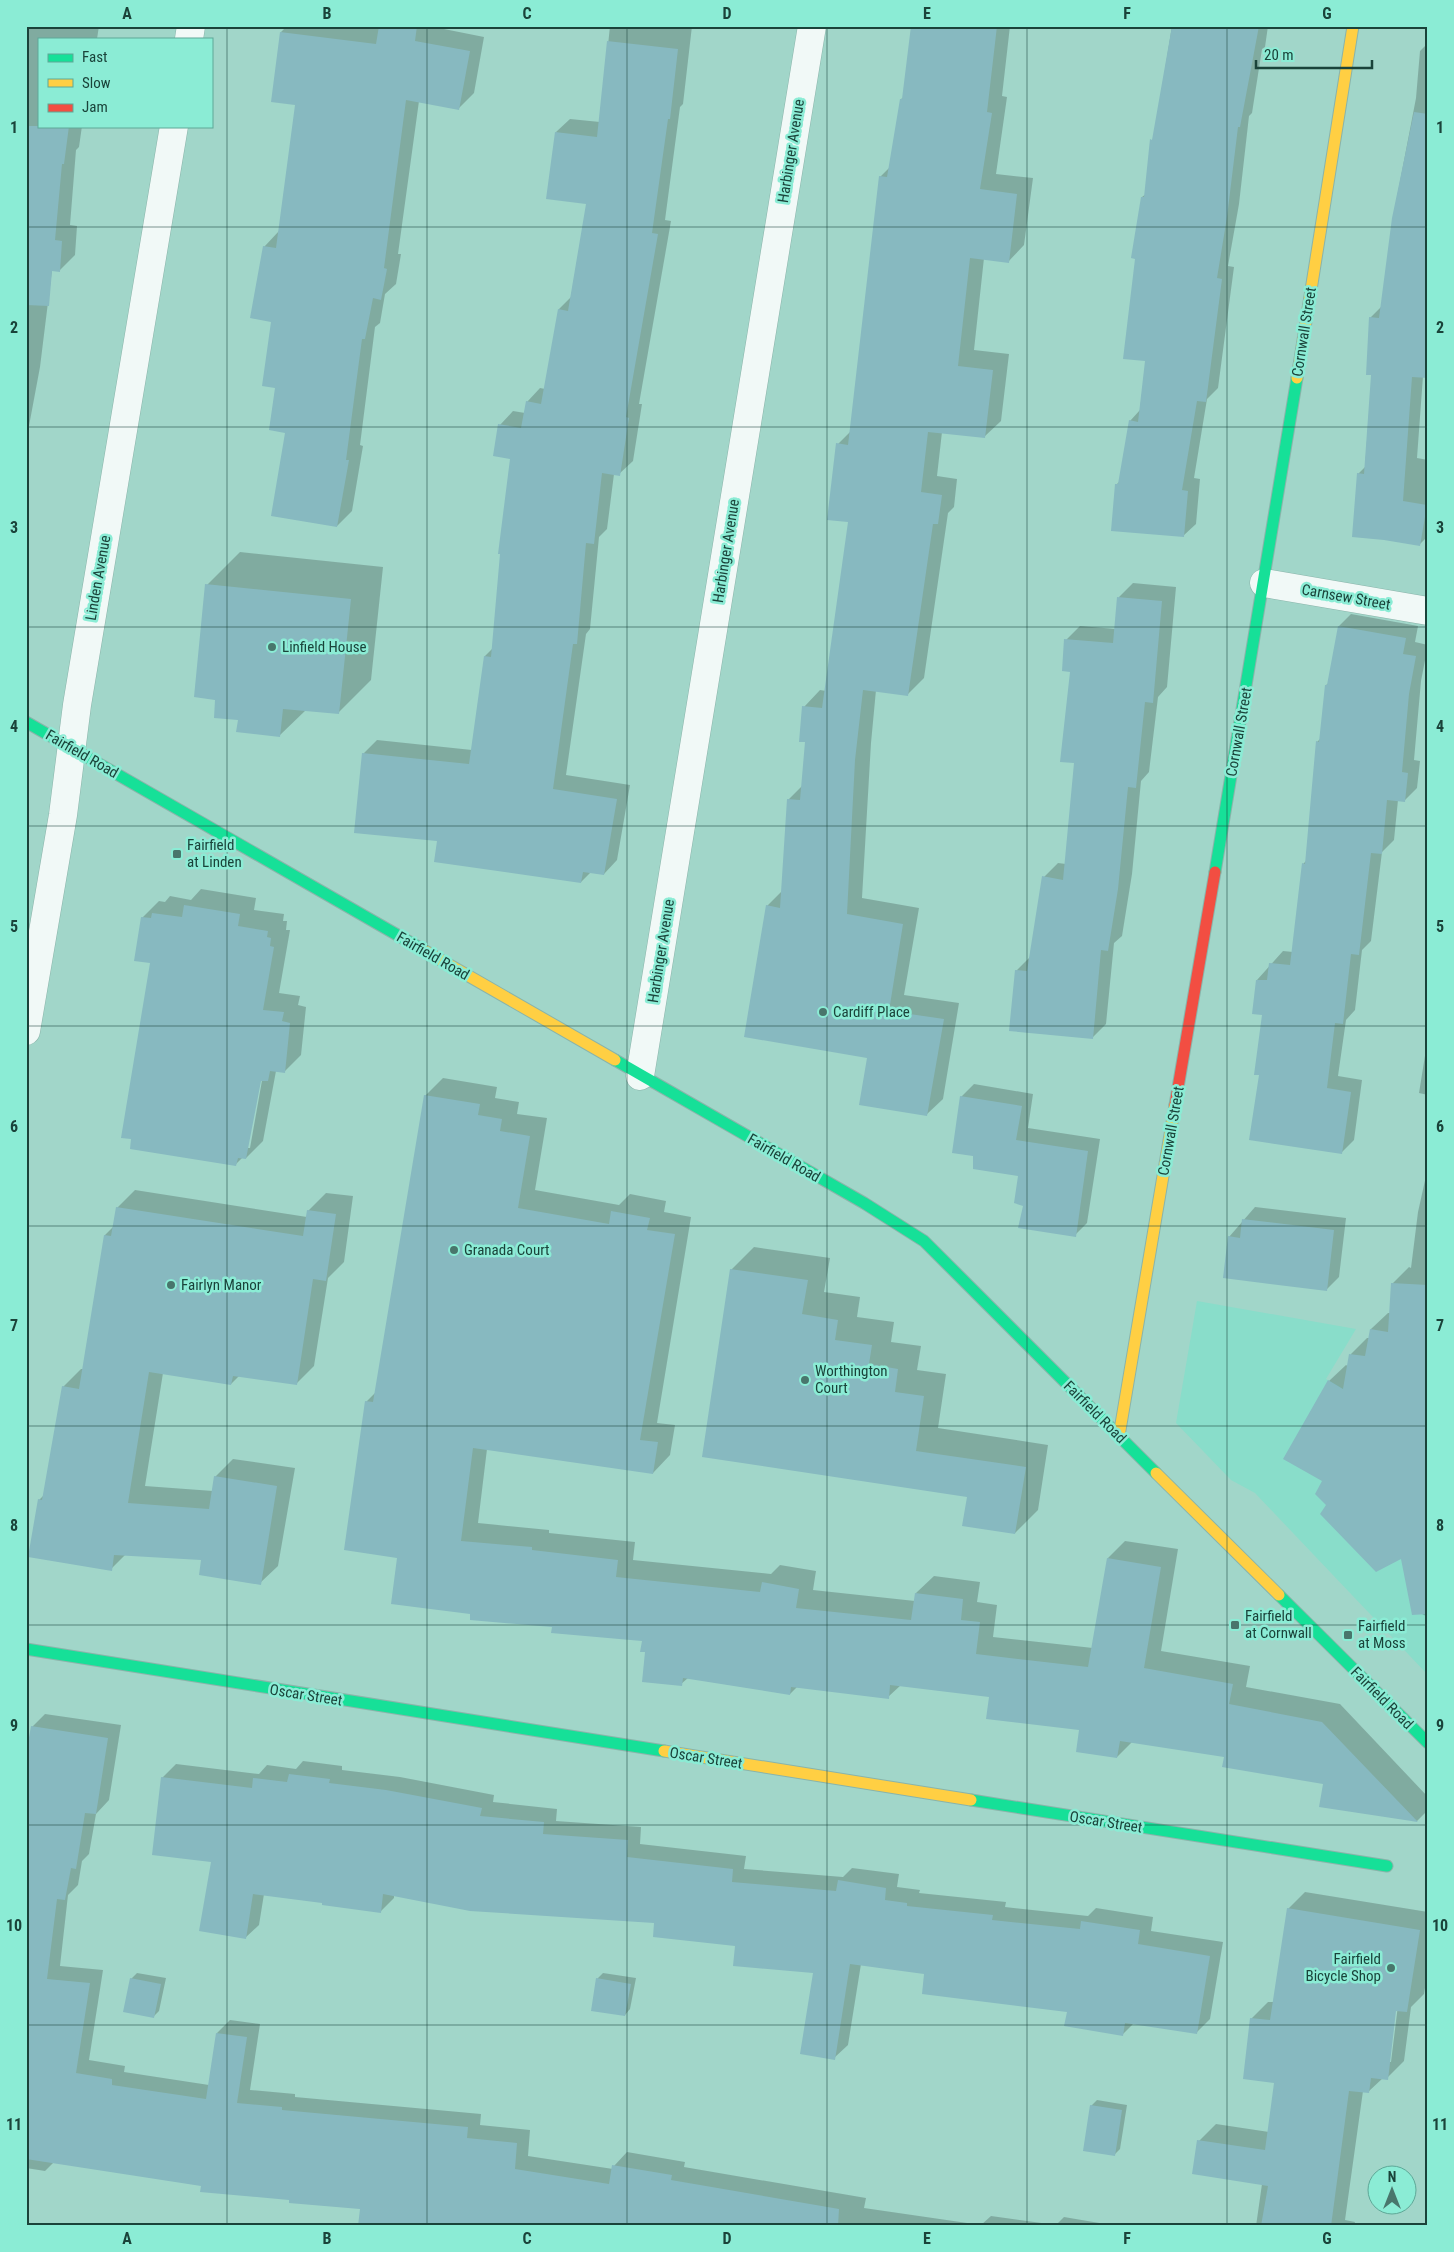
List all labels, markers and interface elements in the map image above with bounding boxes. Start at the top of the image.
text: A [122,4,132,23]
text: B [323,4,332,23]
text: C [522,4,532,23]
text: D [722,4,732,23]
text: E [923,4,931,23]
text: F [1123,4,1131,23]
text: G [1322,4,1332,23]
legend [38,38,212,128]
scale bar [1256,38,1373,70]
text: 20 m [1264,46,1294,64]
text: Fast [82,48,107,66]
text: Slow [82,74,111,92]
text: Jam [82,98,108,116]
street label: Harbinger Avenue [774,98,808,204]
text: 1 [10,118,18,137]
text: 1 [1436,118,1444,137]
street label: Cornwall Street [1288,286,1320,378]
text: 2 [10,318,18,337]
text: 2 [1436,318,1444,337]
street label: Harbinger Avenue [709,498,743,604]
text: 3 [10,518,18,537]
text: 3 [1436,518,1444,537]
street label: Linden Avenue [82,534,114,622]
street label: Carnsew Street [1300,580,1392,614]
place label: Linfield House [282,638,367,656]
marker: Linfield House [266,641,278,653]
street label: Cornwall Street [1222,686,1256,778]
text: 4 [10,717,18,736]
text: 4 [1436,717,1444,736]
street label: Fairfield Road [42,726,122,782]
place label: Fairfield at Linden [187,836,242,871]
marker: Fairfield at Linden [171,848,183,860]
street label: Harbinger Avenue [644,898,678,1004]
text: 5 [10,917,18,936]
text: 5 [1436,917,1444,936]
street label: Fairfield Road [393,928,473,984]
place label: Cardiff Place [833,1003,910,1021]
marker: Cardiff Place [817,1006,829,1018]
street label: Cornwall Street [1154,1085,1188,1177]
text: 6 [10,1117,18,1136]
text: 6 [1436,1117,1444,1136]
street label: Fairfield Road [744,1130,824,1186]
place label: Granada Court [464,1241,550,1259]
marker: Granada Court [448,1244,460,1256]
place label: Fairlyn Manor [181,1276,262,1294]
marker: Fairlyn Manor [165,1279,177,1291]
text: 7 [10,1316,18,1335]
text: 7 [1436,1316,1444,1335]
place label: Worthington Court [815,1362,888,1397]
marker: Worthington Court [799,1374,811,1386]
street label: Fairfield Road [1060,1377,1130,1447]
text: 8 [10,1516,18,1535]
text: 8 [1436,1516,1444,1535]
place label: Fairfield at Cornwall [1245,1607,1312,1642]
place label: Fairfield at Moss [1358,1617,1406,1652]
marker: Fairfield at Cornwall [1229,1619,1241,1631]
marker: Fairfield at Moss [1342,1629,1354,1641]
street label: Fairfield Road [1347,1663,1417,1733]
street label: Oscar Street [268,1680,344,1710]
text: 9 [10,1716,18,1735]
text: 9 [1436,1716,1444,1735]
street label: Oscar Street [668,1743,744,1773]
street label: Oscar Street [1068,1807,1144,1837]
text: 10 [6,1916,22,1935]
text: 10 [1432,1916,1448,1935]
place label: Fairfield Bicycle Shop [1305,1950,1381,1985]
marker: Fairfield Bicycle Shop [1385,1962,1397,1974]
text: 11 [6,2115,22,2134]
text: 11 [1432,2115,1448,2134]
north arrow [1366,2164,1416,2214]
text: N [1388,2169,1396,2185]
text: A [122,2229,132,2248]
text: B [323,2229,332,2248]
text: C [522,2229,532,2248]
text: D [722,2229,732,2248]
text: E [923,2229,931,2248]
text: F [1123,2229,1131,2248]
text: G [1322,2229,1332,2248]

